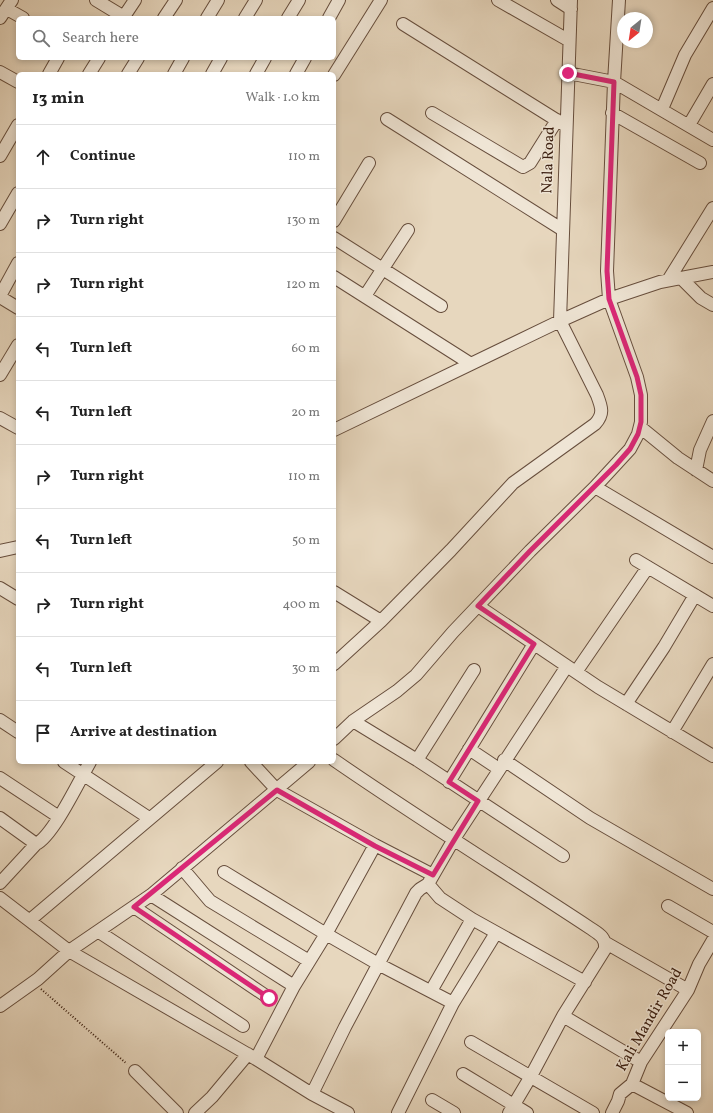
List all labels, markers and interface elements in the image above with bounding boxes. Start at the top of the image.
north arrow [617,12,653,48]
search box [16,16,336,60]
icon: search [30,27,52,49]
text: Search here [62,28,139,49]
route end [559,64,577,82]
text: 13 min [32,87,85,110]
text: Walk · 1.0 km [246,89,320,107]
street label: Nala Road [537,126,561,194]
icon: ahead [32,146,54,168]
text: Continue [70,146,135,167]
text: 110 m [288,148,320,166]
icon: right [32,210,54,232]
text: Turn right [70,210,144,231]
text: 130 m [287,212,320,230]
icon: right [32,274,54,296]
text: Turn right [70,274,144,295]
text: 120 m [286,276,320,294]
icon: left [32,338,54,360]
text: Turn left [70,338,132,359]
text: 60 m [292,340,320,358]
icon: left [32,402,54,424]
text: Turn left [70,402,132,423]
text: 20 m [291,404,320,422]
icon: right [32,466,54,488]
text: Turn right [70,466,144,487]
text: 110 m [288,468,320,486]
icon: left [32,530,54,552]
text: Turn left [70,530,132,551]
text: 50 m [292,532,320,550]
icon: right [32,594,54,616]
text: Turn right [70,594,144,615]
text: 400 m [283,596,320,614]
icon: left [32,658,54,680]
text: Turn left [70,658,132,679]
text: 30 m [292,660,320,678]
icon: arrive [32,722,54,744]
text: Arrive at destination [70,722,217,743]
street label: Kali Mandir Road [612,964,688,1076]
route start [260,989,278,1007]
map controls [665,1029,701,1101]
button: + [665,1029,701,1065]
button: − [665,1065,701,1101]

